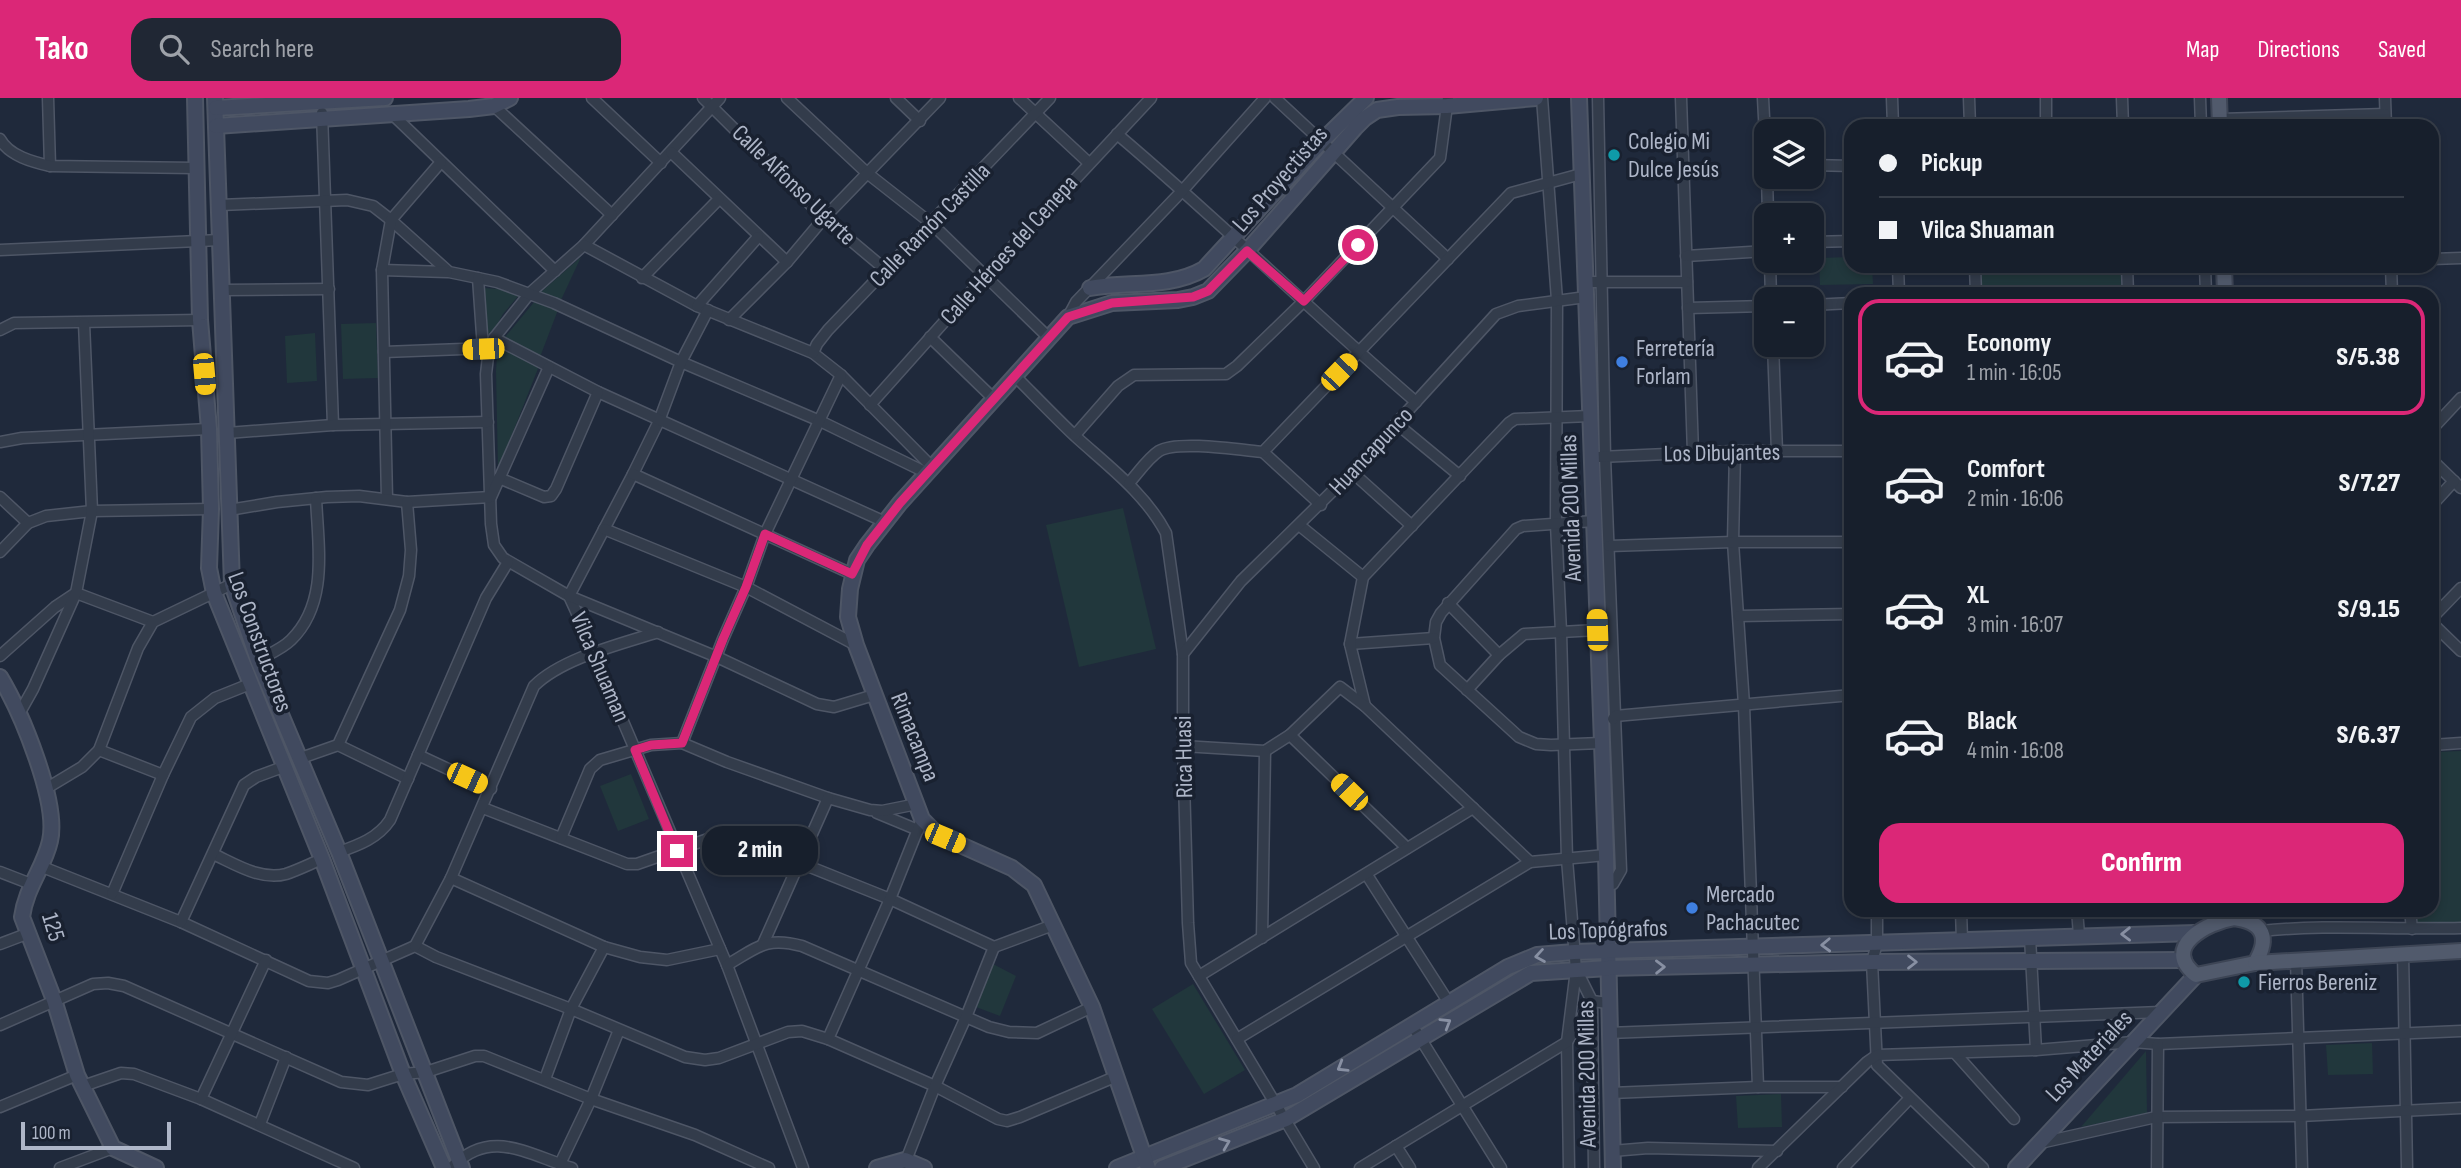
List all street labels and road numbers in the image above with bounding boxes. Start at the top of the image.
street label: Calle Alfonso Ugarte [726,119,862,251]
street label: Los Proyectistas [1226,120,1334,238]
street label: Calle Ramón Castilla [864,157,996,293]
street label: Calle Héroes del Cenepa [934,169,1084,331]
street label: Huancapunco [1323,401,1419,501]
street label: Avenida 200 Millas [1554,434,1588,583]
street label: Los Dibujantes [1663,437,1781,469]
street label: Los Constructores [221,568,299,716]
street label: Vilca Shuaman [564,608,636,726]
street label: Rimacampa [884,688,946,786]
street label: Rica Huasi [1169,716,1199,798]
street label: 125 [35,909,71,945]
street label: Los Topógrafos [1548,913,1668,947]
street label: Avenida 200 Millas [1571,1000,1603,1149]
street label: Los Materiales [2039,1004,2139,1108]

